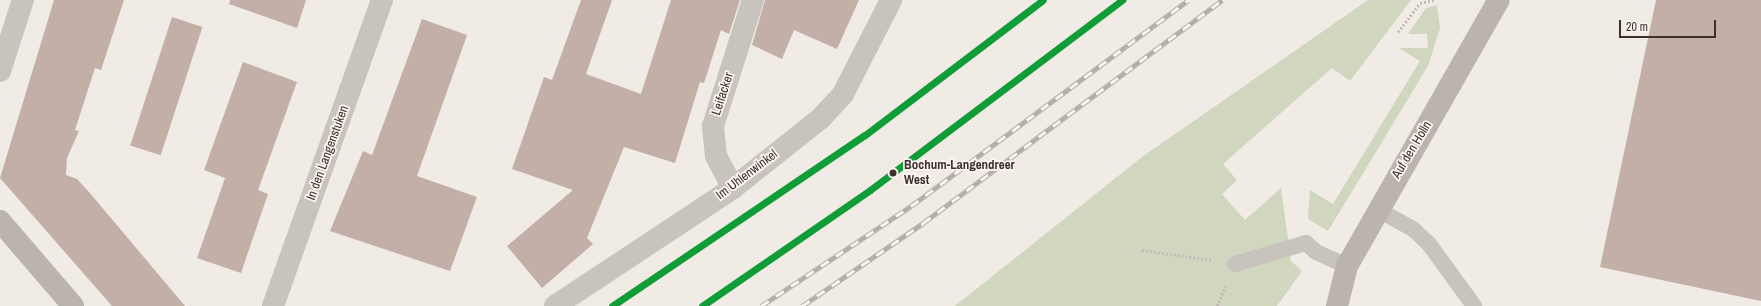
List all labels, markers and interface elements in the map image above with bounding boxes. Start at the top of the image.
scale bar [1621,12,1718,38]
text: 20 m [1626,19,1648,35]
street label: Leifacker [709,71,737,117]
street label: In den Langenstuken [304,104,352,202]
street label: Auf den Holln [1389,119,1435,181]
street label: Im Uhlenwinkel [713,147,781,203]
place label: Bochum-Langendreer West [904,158,1015,189]
marker: Bochum-Langendreer West [886,166,900,180]

